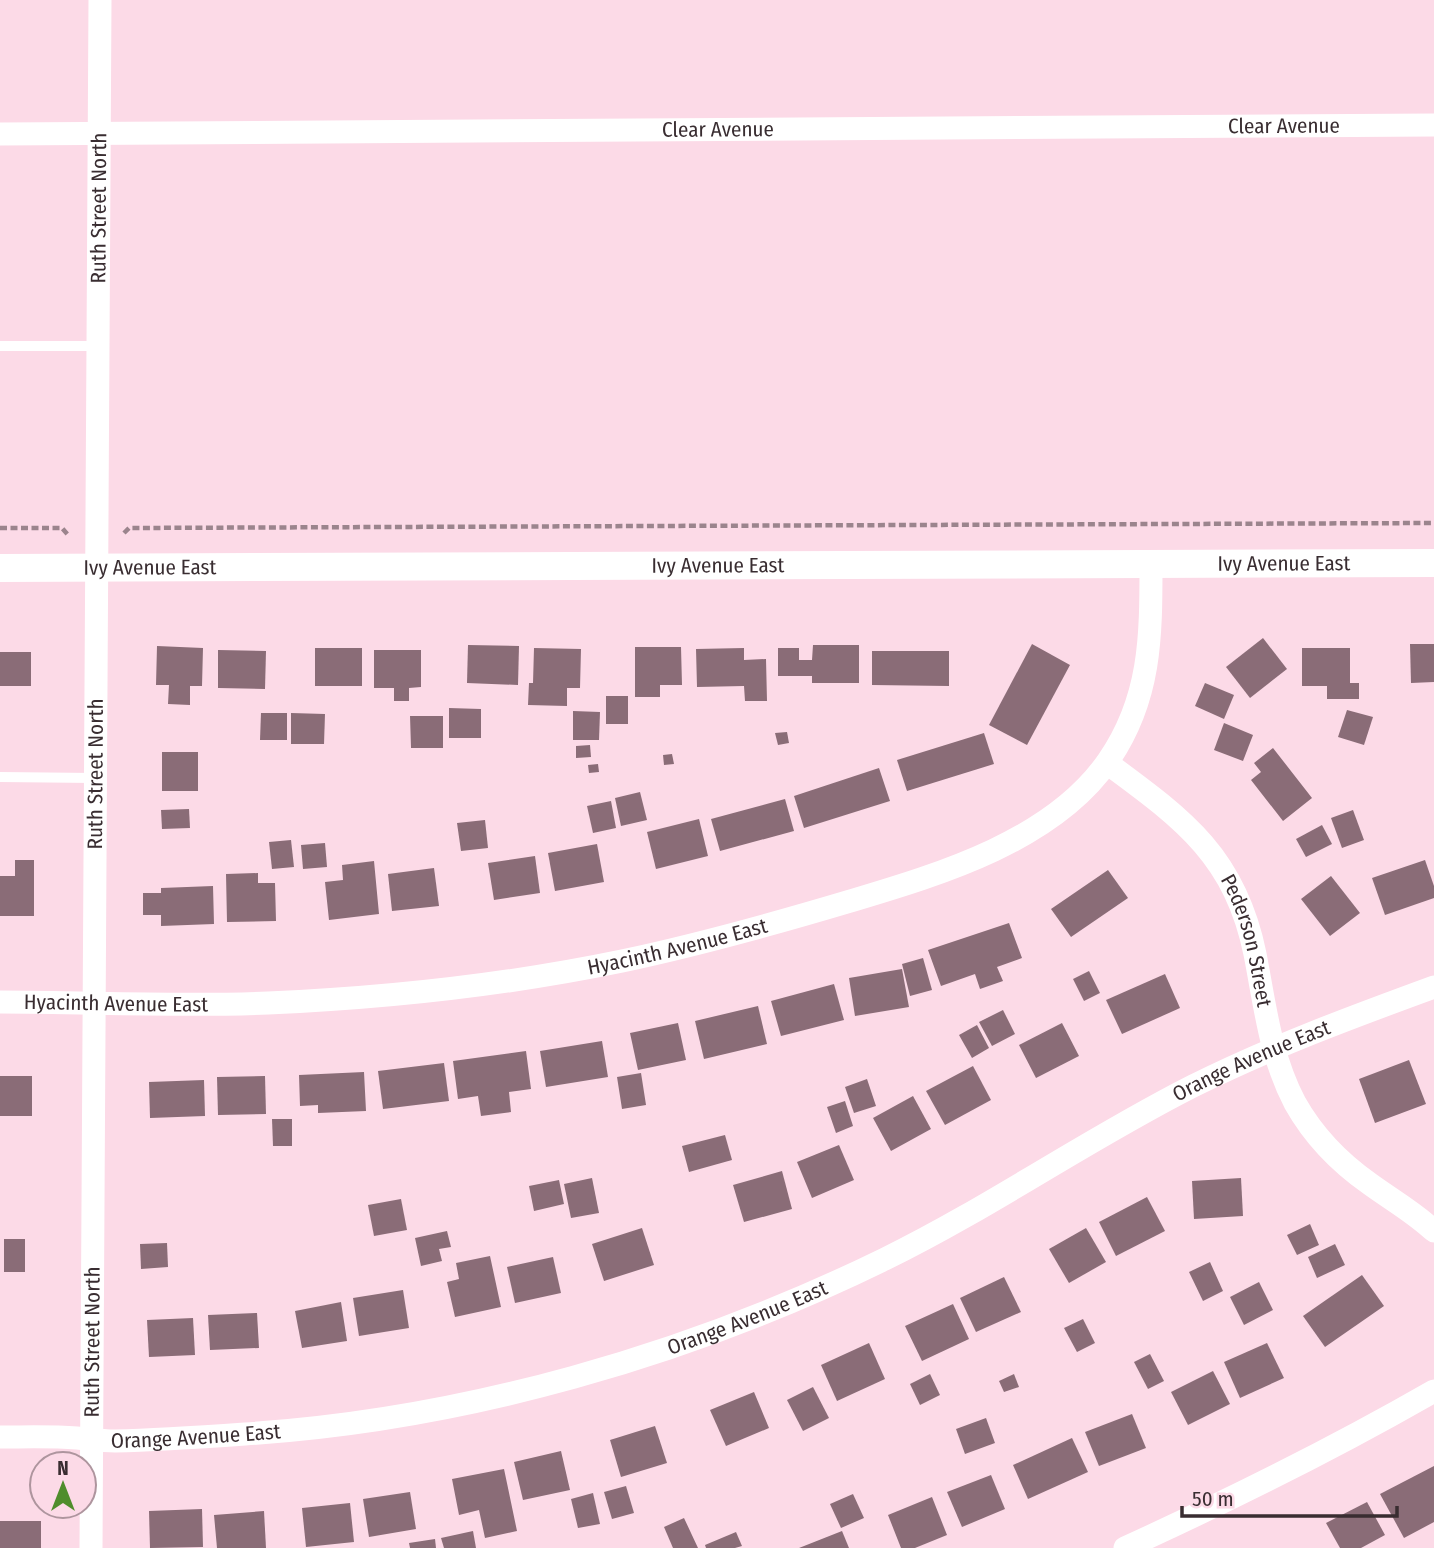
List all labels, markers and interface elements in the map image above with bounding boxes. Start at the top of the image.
street label: Clear Avenue [1228,113,1340,139]
street label: Clear Avenue [662,116,774,143]
street label: Ruth Street North [85,132,112,284]
street label: Ivy Avenue East [1218,550,1351,577]
street label: Ivy Avenue East [652,552,785,579]
street label: Ivy Avenue East [84,554,217,581]
street label: Ruth Street North [82,698,109,850]
street label: Pederson Street [1215,870,1277,1009]
street label: Hyacinth Avenue East [585,913,770,981]
street label: Hyacinth Avenue East [24,989,208,1018]
street label: Orange Avenue East [1168,1014,1334,1107]
street label: Ruth Street North [79,1266,106,1418]
street label: Orange Avenue East [664,1275,831,1361]
street label: Orange Avenue East [111,1418,282,1454]
north arrow [28,1450,98,1520]
text: N [57,1457,69,1480]
scale bar [1182,1474,1397,1518]
text: 50 m [1192,1486,1234,1512]

